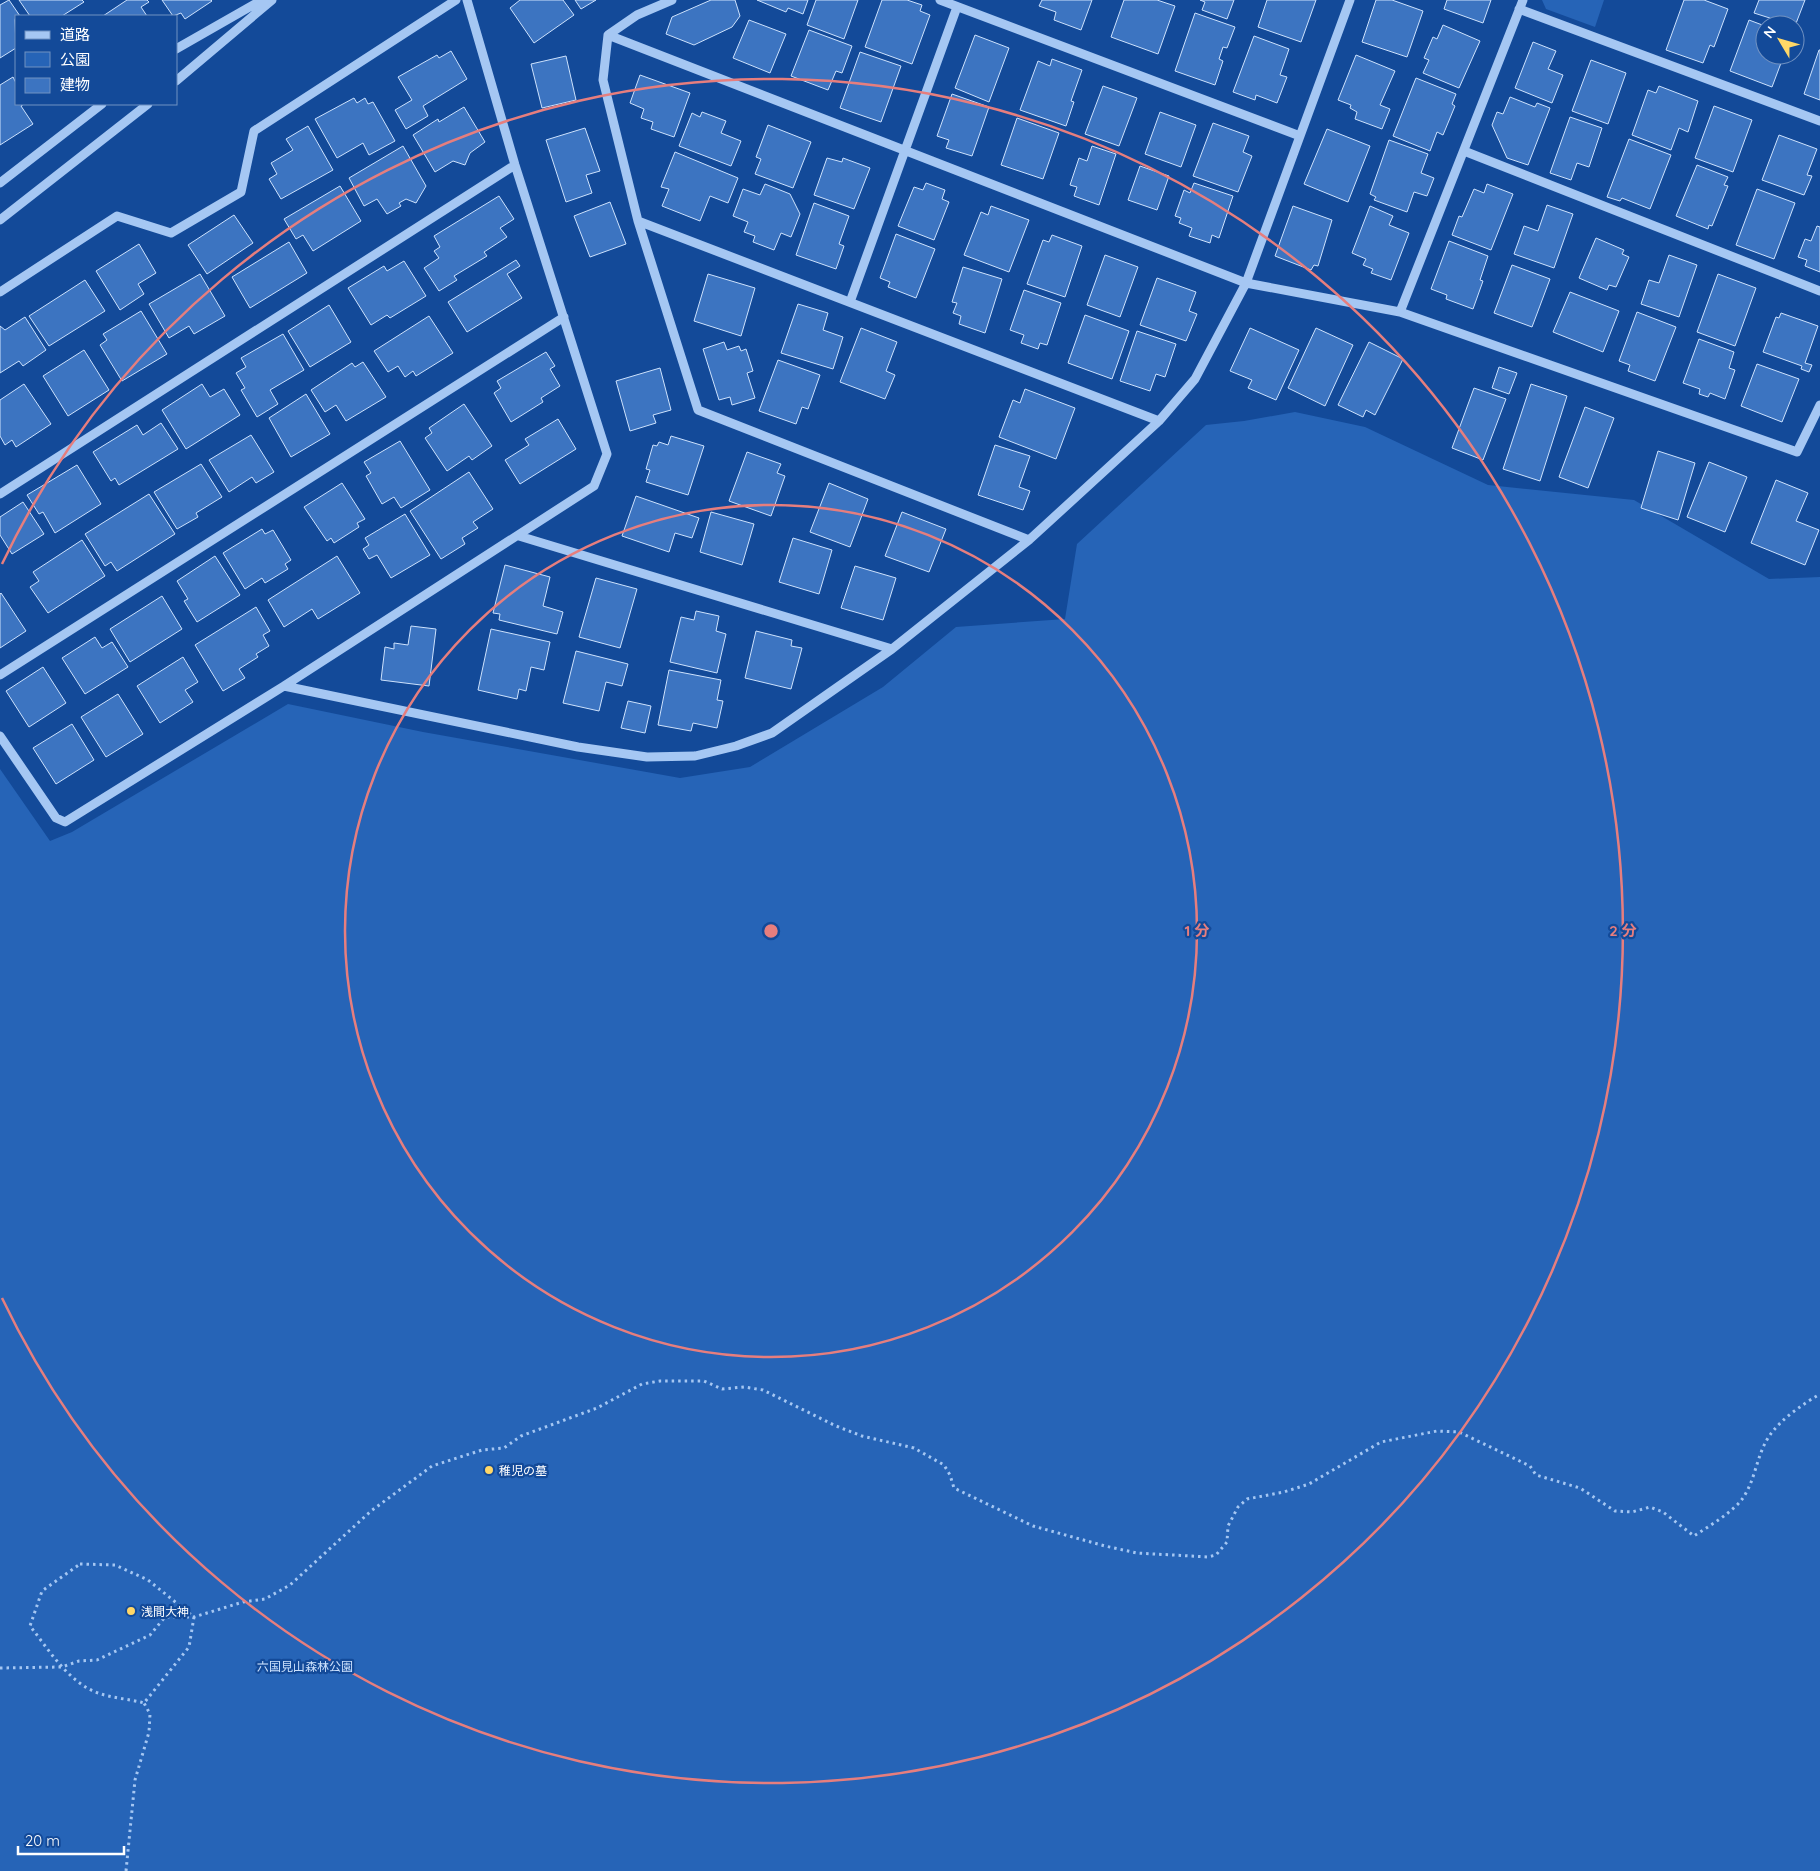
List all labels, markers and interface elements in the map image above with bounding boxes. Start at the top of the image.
legend [15,15,178,105]
north arrow [1755,15,1805,65]
text: N [1759,22,1780,42]
text: 道路 [60,25,90,44]
text: 公園 [60,50,90,69]
text: 建物 [60,75,90,94]
text: 1 分 [1184,921,1210,940]
text: 2 分 [1609,921,1637,940]
centre of rings [762,922,780,940]
place label: 稚児の墓 [499,1463,547,1478]
marker: 稚児の墓 [483,1464,495,1476]
place label: 浅間大神 [141,1604,189,1619]
marker: 浅間大神 [125,1605,137,1617]
park label: 六国見山森林公園 [257,1659,353,1674]
scale bar [18,1824,124,1856]
text: 20 m [25,1831,60,1850]

